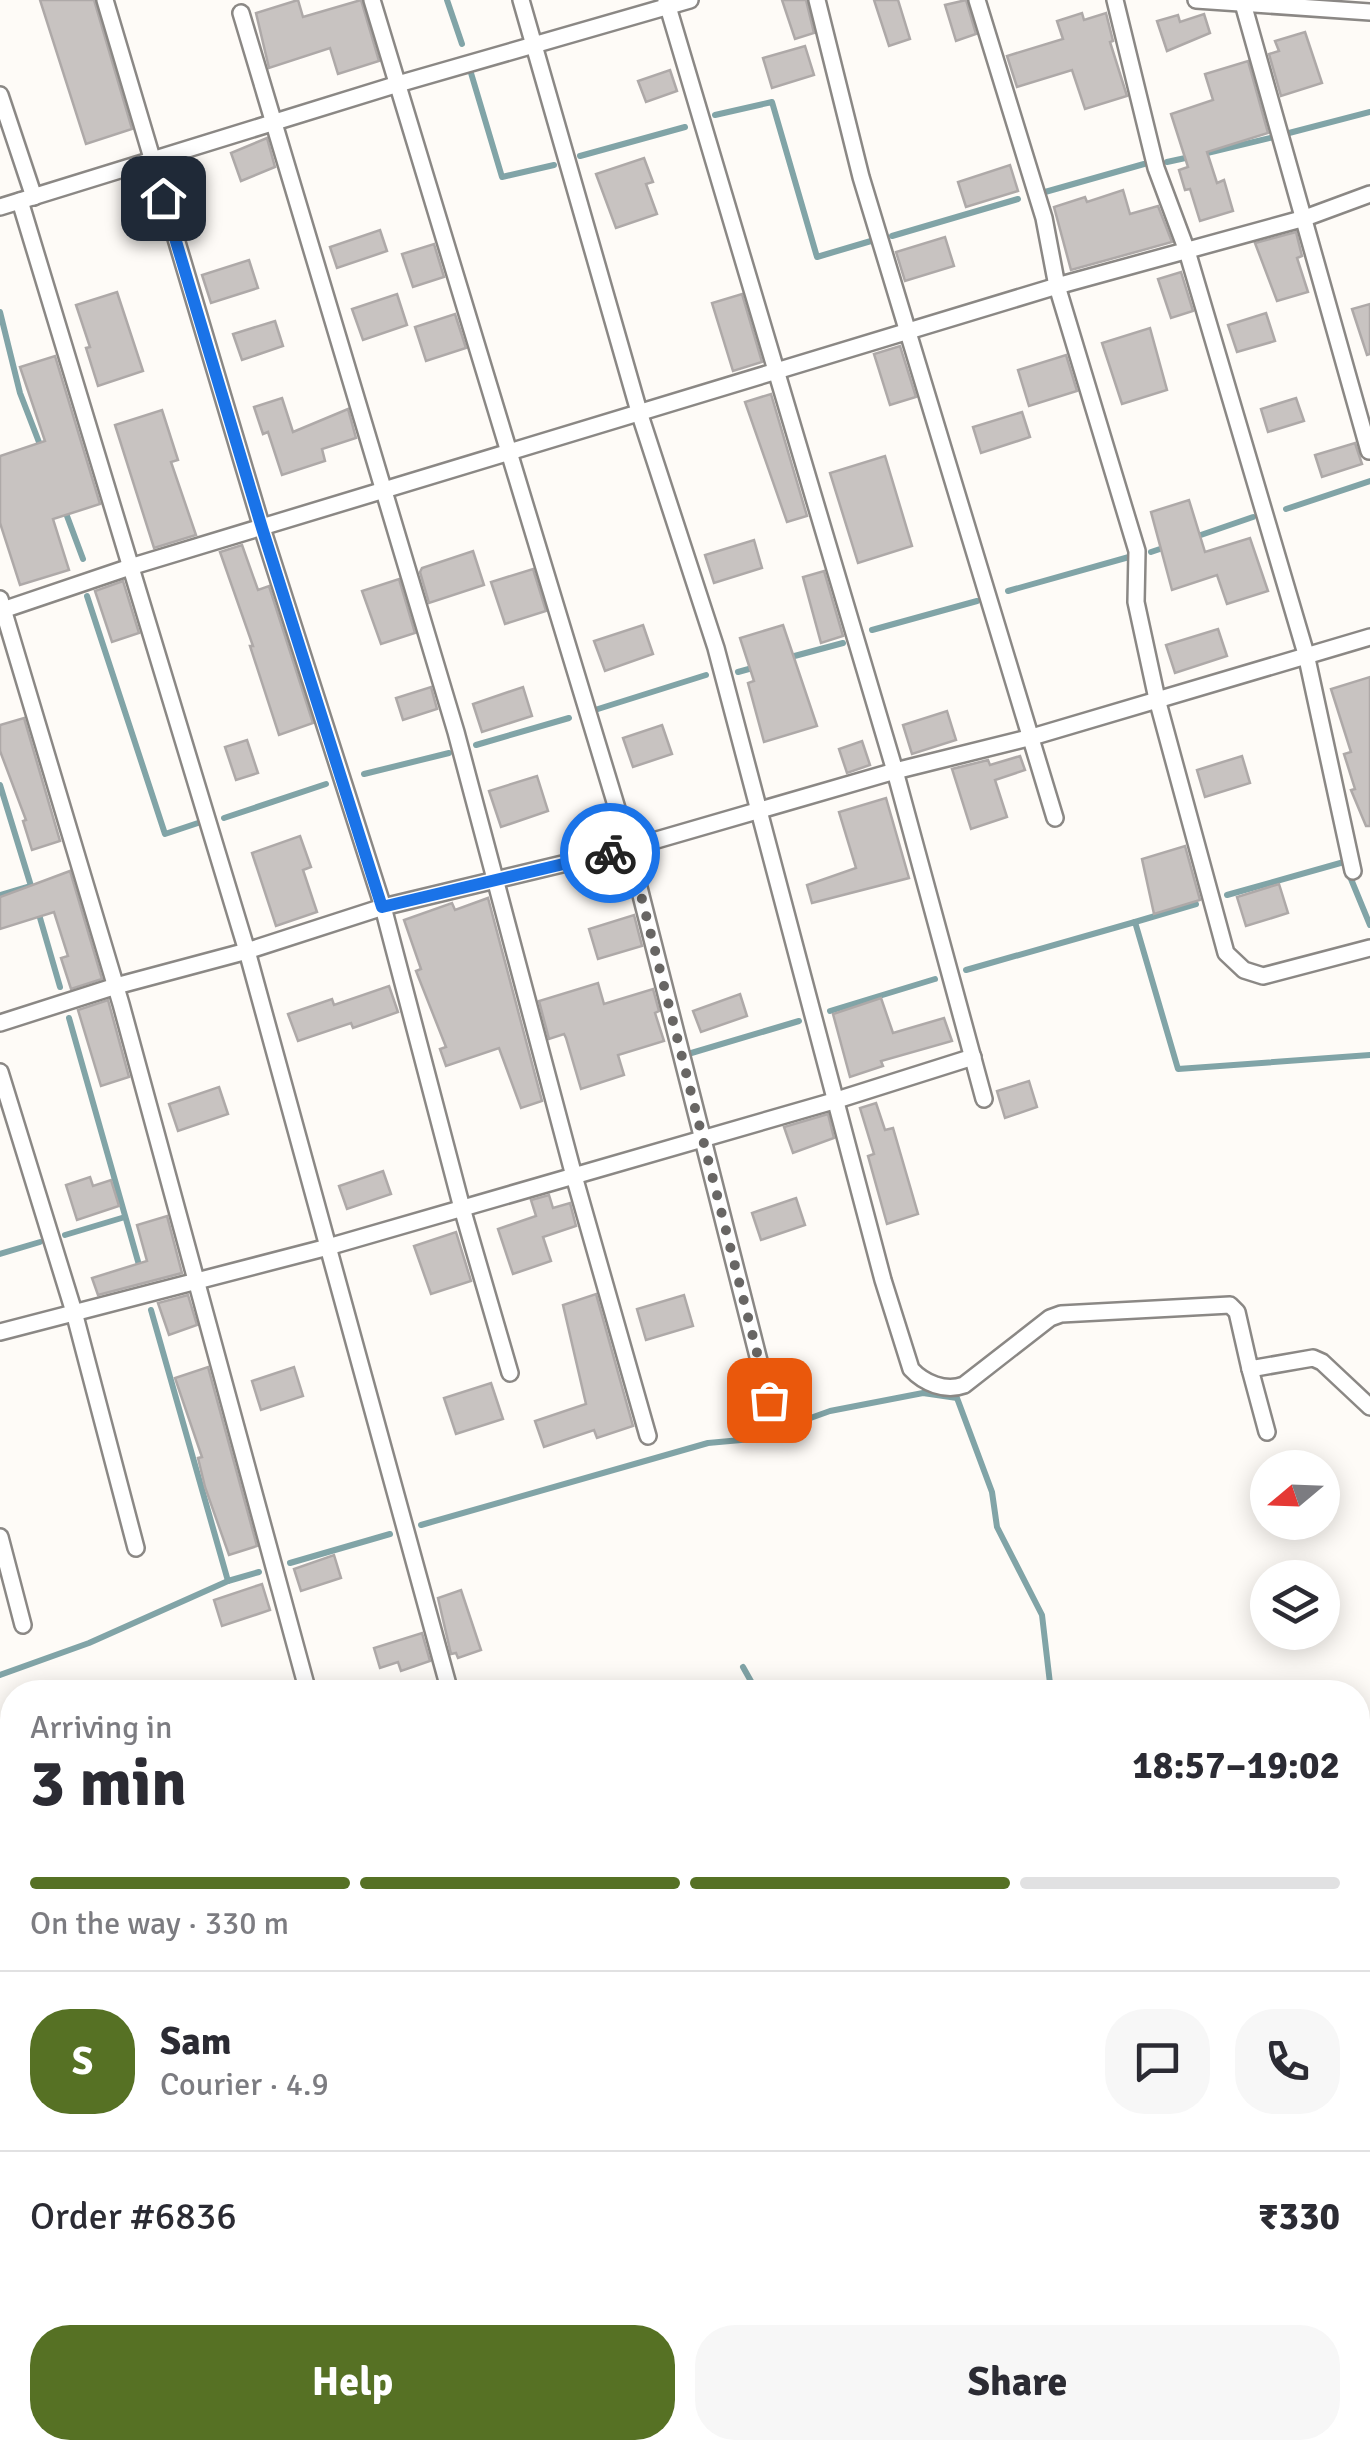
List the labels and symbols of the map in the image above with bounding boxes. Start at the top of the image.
pin [121,156,206,241]
courier [560,803,660,903]
pin [727,1358,812,1443]
north arrow [1250,1450,1340,1540]

